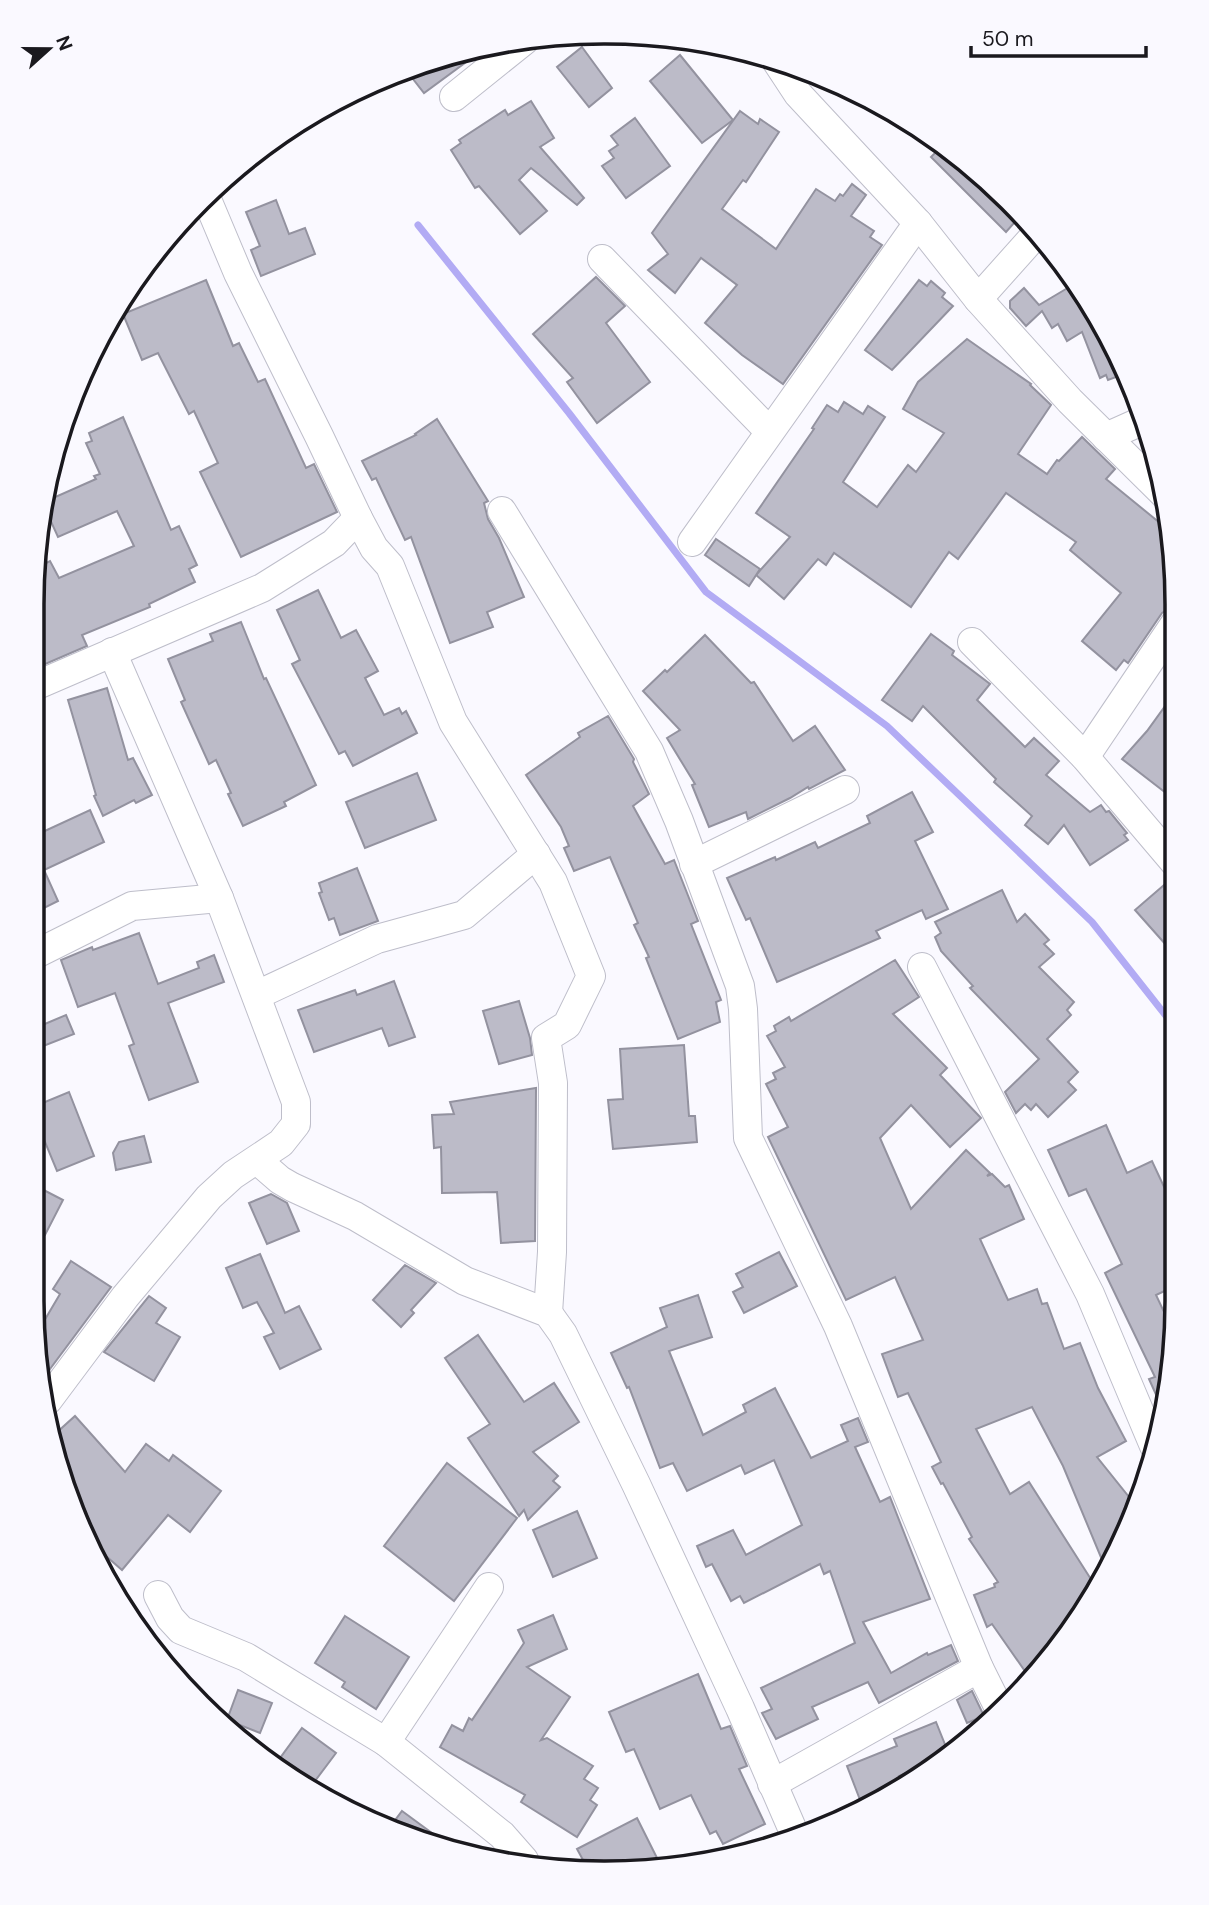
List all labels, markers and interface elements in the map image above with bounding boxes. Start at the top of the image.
north arrow [14,14,84,84]
scale bar [971,14,1146,58]
text: 50 m [982,25,1033,53]
text: N [50,32,79,54]

